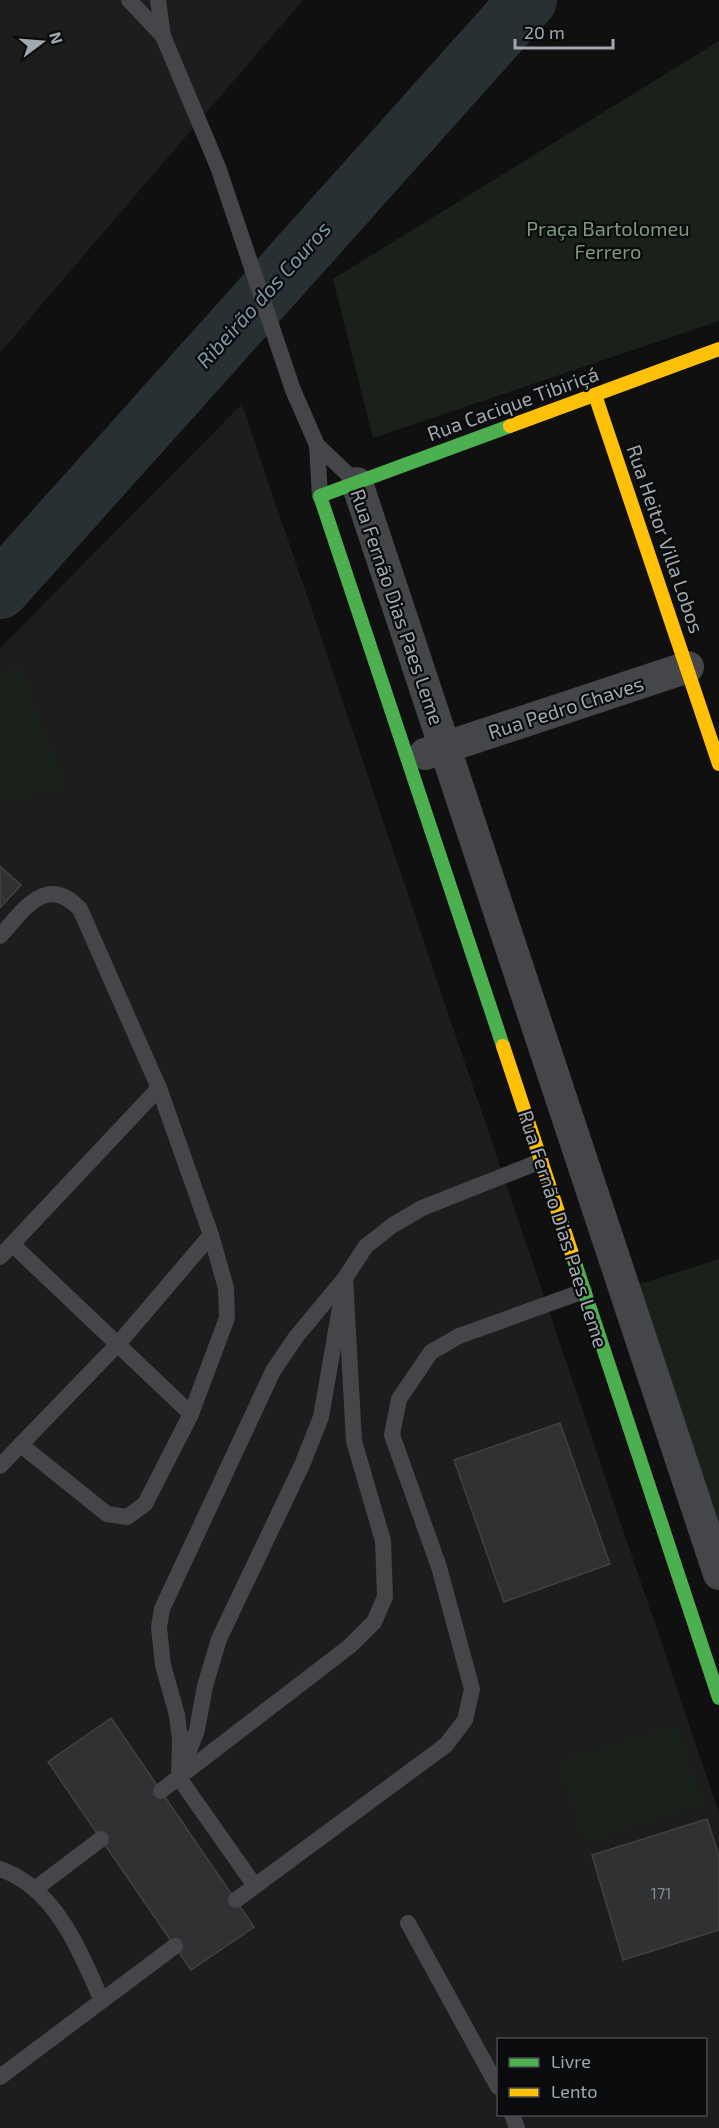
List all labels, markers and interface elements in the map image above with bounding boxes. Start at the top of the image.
north arrow [12,12,72,72]
scale bar [515,12,612,50]
text: 20 m [524,21,565,43]
text: N [46,30,68,46]
water label: Ribeirão dos Couros [190,216,335,372]
park label: Praça Bartolomeu Ferrero [526,216,690,263]
street label: Rua Cacique Tibiriçá [424,361,602,446]
street label: Rua Heitor Villa Lobos [622,441,709,636]
street label: Rua Fernão Dias Paes Leme [346,486,450,728]
street label: Rua Pedro Chaves [485,671,646,743]
street label: Rua Fernão Dias Paes Leme [514,1107,614,1350]
house number: 171 [651,1883,671,1902]
legend [497,2038,707,2116]
text: Livre [551,2050,591,2072]
text: Lento [551,2080,597,2102]

